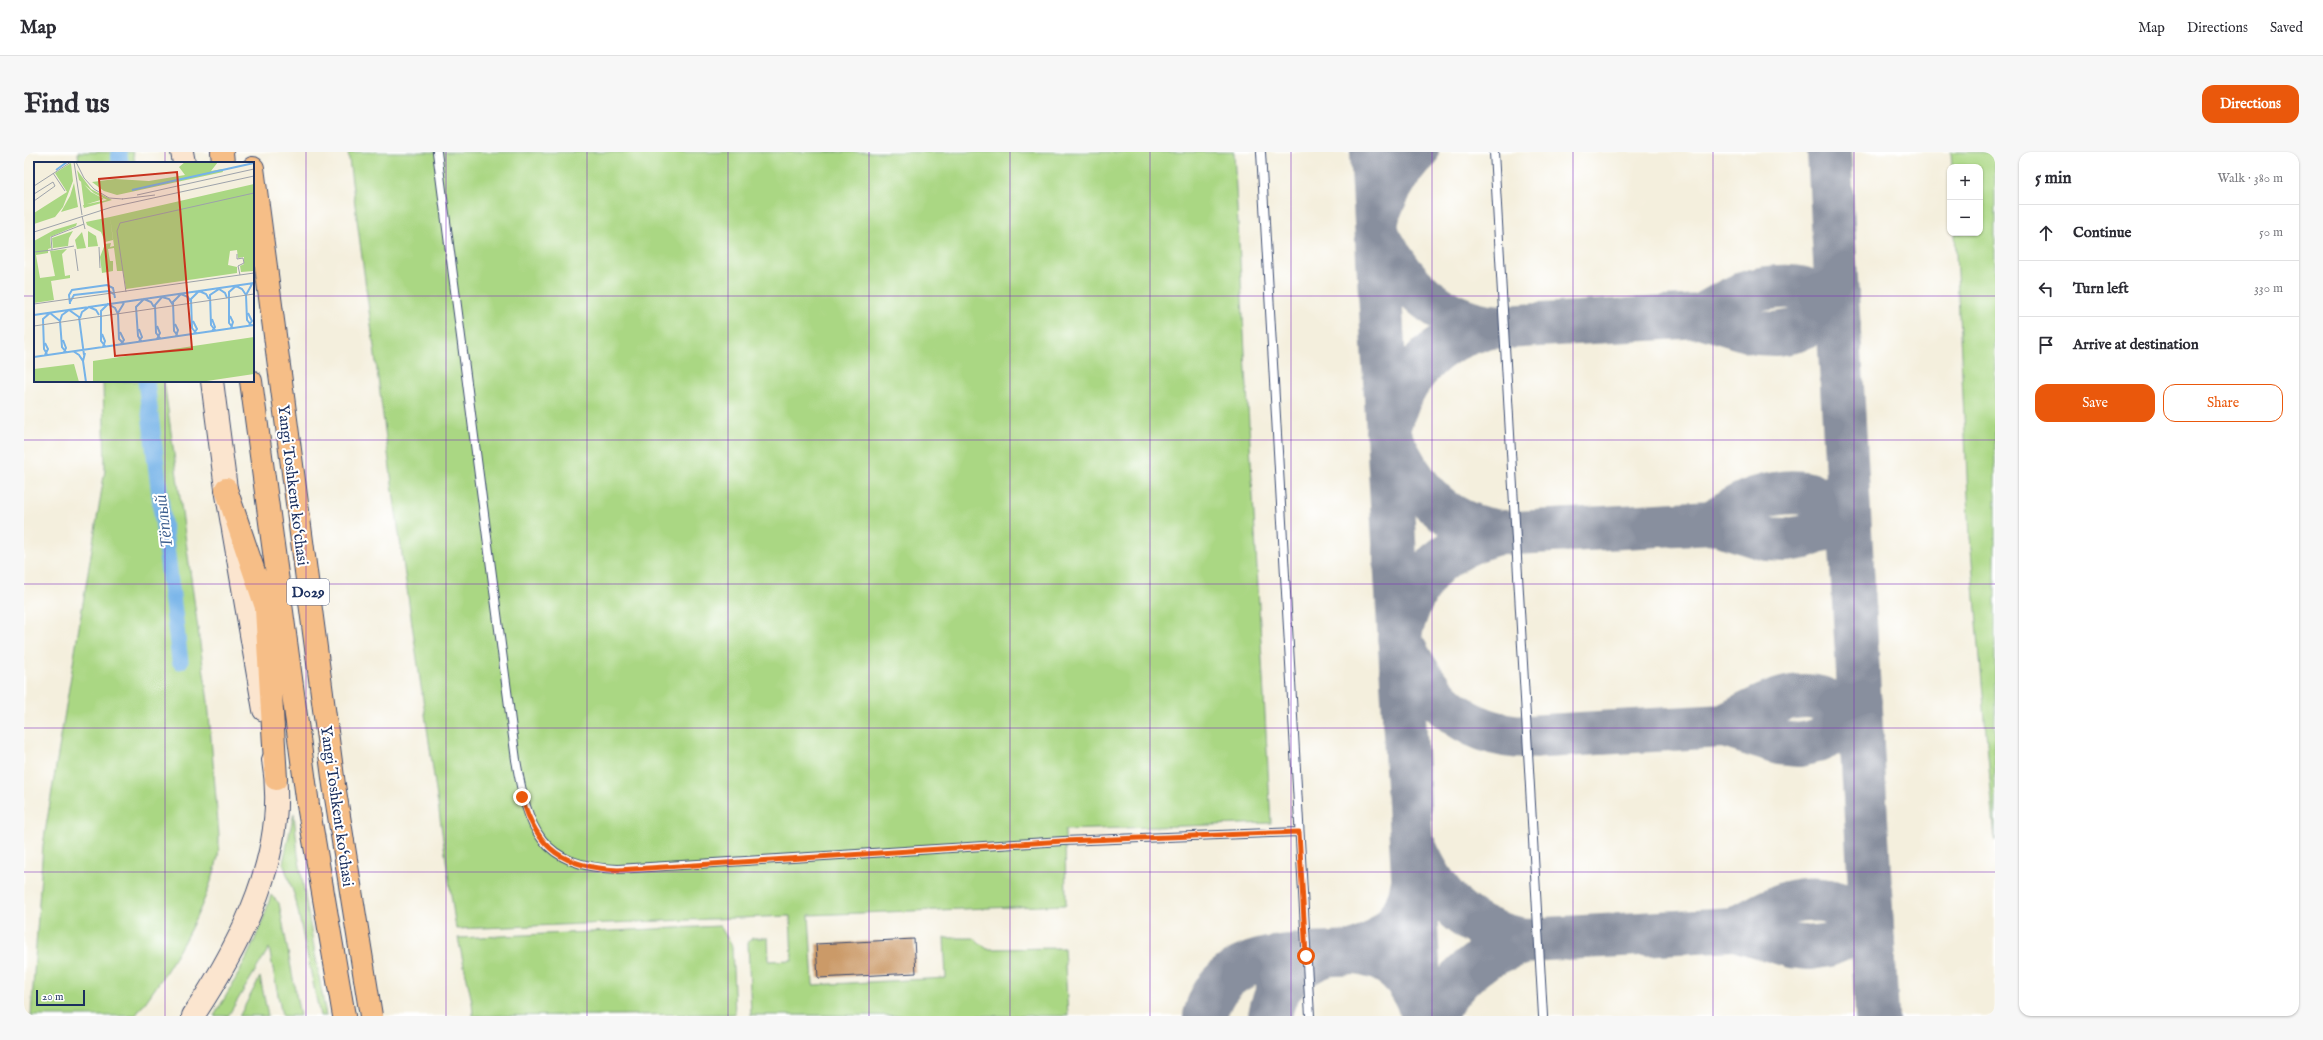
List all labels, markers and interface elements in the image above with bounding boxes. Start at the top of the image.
text: Map [20,16,56,40]
text: Map [2138,19,2165,37]
text: Directions [2187,19,2248,37]
text: Saved [2270,19,2303,37]
button: Directions [2202,85,2299,123]
text: Find us [24,87,110,122]
inset map [34,162,254,382]
map controls [1947,164,1983,236]
button: + [1947,164,1983,200]
text: 5 min [2035,168,2072,189]
text: Walk · 380 m [2218,170,2283,187]
button: − [1947,200,1983,236]
icon: ahead [2035,222,2057,244]
text: Continue [2073,223,2131,242]
text: 50 m [2259,224,2283,241]
icon: left [2035,278,2057,300]
text: Turn left [2073,279,2129,298]
text: 330 m [2254,280,2283,297]
icon: arrive [2035,334,2057,356]
text: Arrive at destination [2073,335,2199,354]
button: Save [2035,384,2155,422]
button: Share [2163,384,2283,422]
street label: Yangi Toshkent ko‘chasi [272,404,312,567]
water label: Тёплый [151,493,178,548]
road number: D029 [287,579,329,605]
street label: Yangi Toshkent ko‘chasi [315,725,357,888]
route end [513,788,531,806]
route start [1297,947,1315,965]
scale bar [36,988,85,1007]
text: 20 m [42,990,63,1004]

